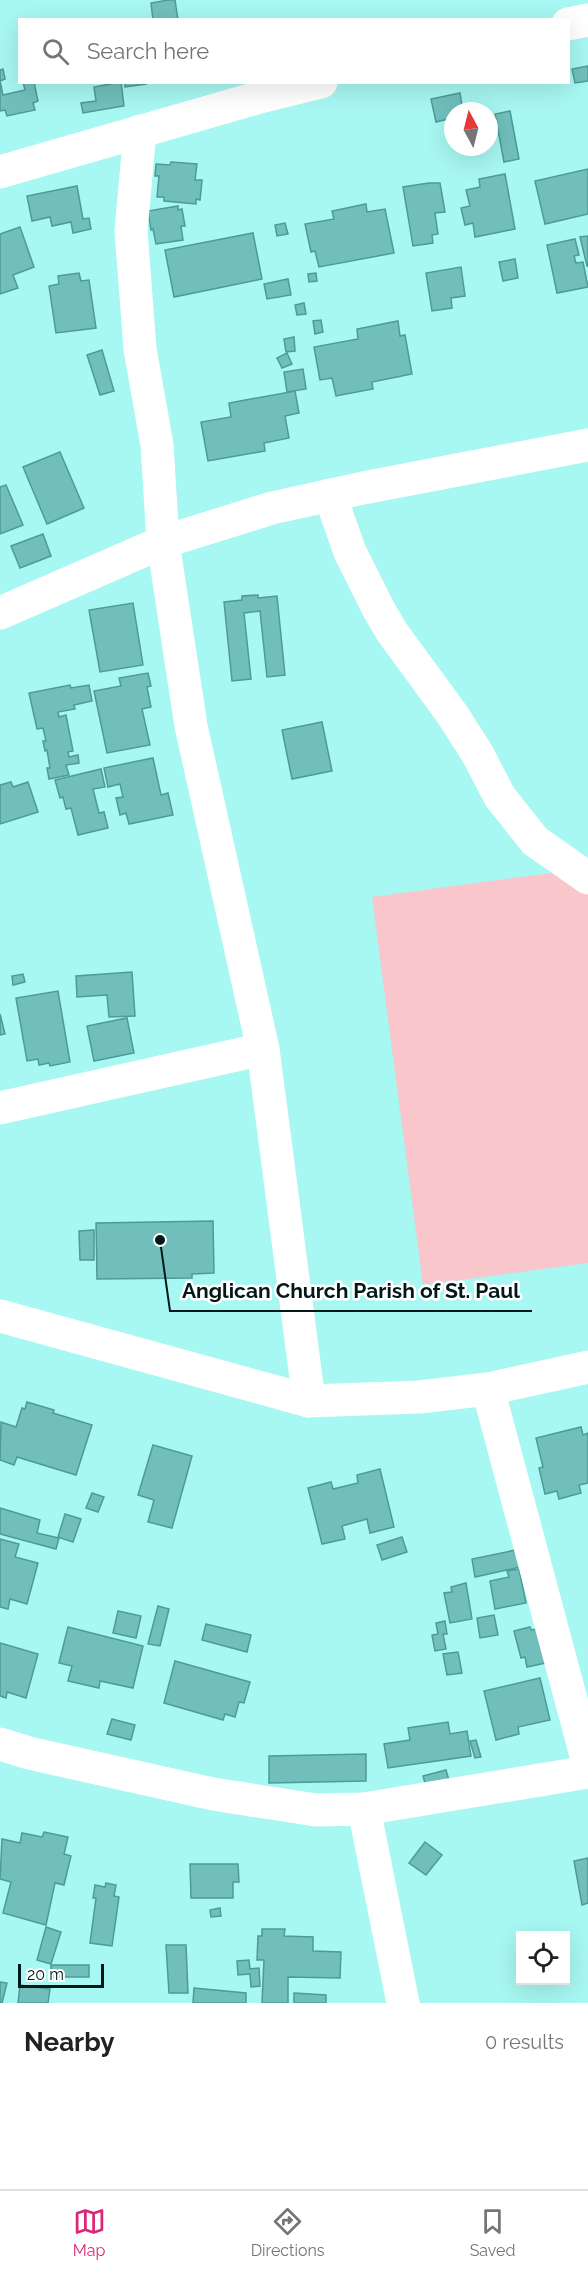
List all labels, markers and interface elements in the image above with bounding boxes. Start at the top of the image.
search box [18,18,570,84]
icon: search [39,35,72,68]
text: Search here [87,38,209,64]
north arrow [444,102,498,156]
callout: Anglican Church Parish of St. Paul [170,1272,532,1311]
text: Anglican Church Parish of St. Paul [182,1278,520,1303]
map controls [516,1931,570,1985]
button: locate [516,1931,570,1985]
scale bar [18,1961,104,1988]
text: 20 m [27,1965,64,1984]
text: Nearby [24,2027,114,2057]
text: 0 results [485,2030,564,2054]
tab: Map [73,2205,106,2260]
tab: Directions [251,2205,325,2260]
tab: Saved [470,2205,515,2260]

